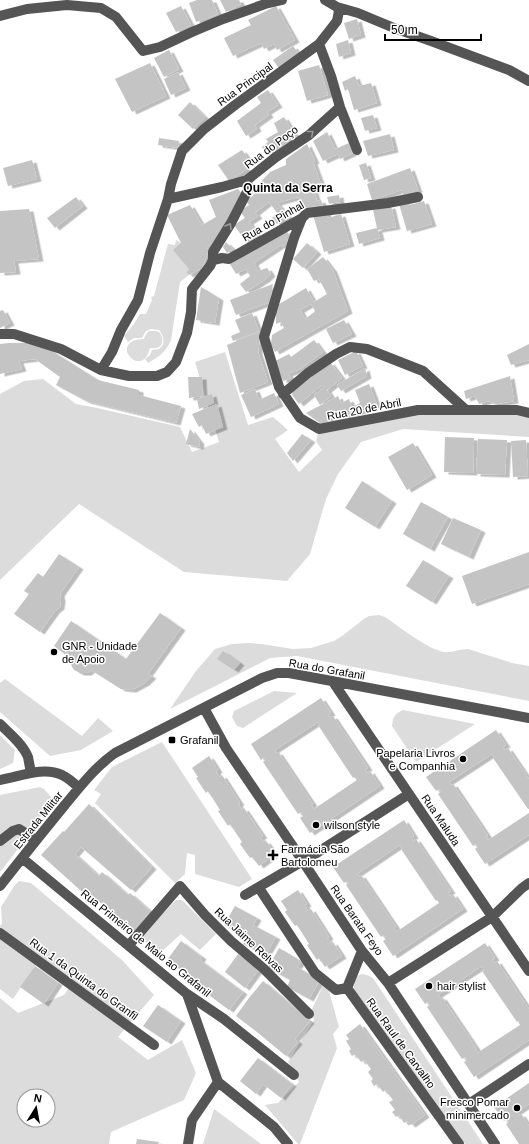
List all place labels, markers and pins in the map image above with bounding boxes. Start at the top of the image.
place label: GNR - Unidade de Apoio [62,640,137,665]
marker: GNR - Unidade de Apoio [49,647,59,657]
place label: Grafanil [180,734,219,746]
marker: Grafanil [167,735,177,745]
place label: Papelaria Livros e Companhia [376,747,456,772]
marker: Papelaria Livros e Companhia [458,754,468,764]
place label: wilson style [323,819,380,831]
marker: wilson style [311,820,321,830]
place label: Farmácia São Bartolomeu [281,843,349,868]
marker: Farmácia São Bartolomeu [268,850,278,860]
place label: hair stylist [437,980,486,992]
marker: hair stylist [424,981,434,991]
place label: Fresco Pomar minimercado [440,1096,509,1121]
marker: Fresco Pomar minimercado [512,1103,522,1113]

